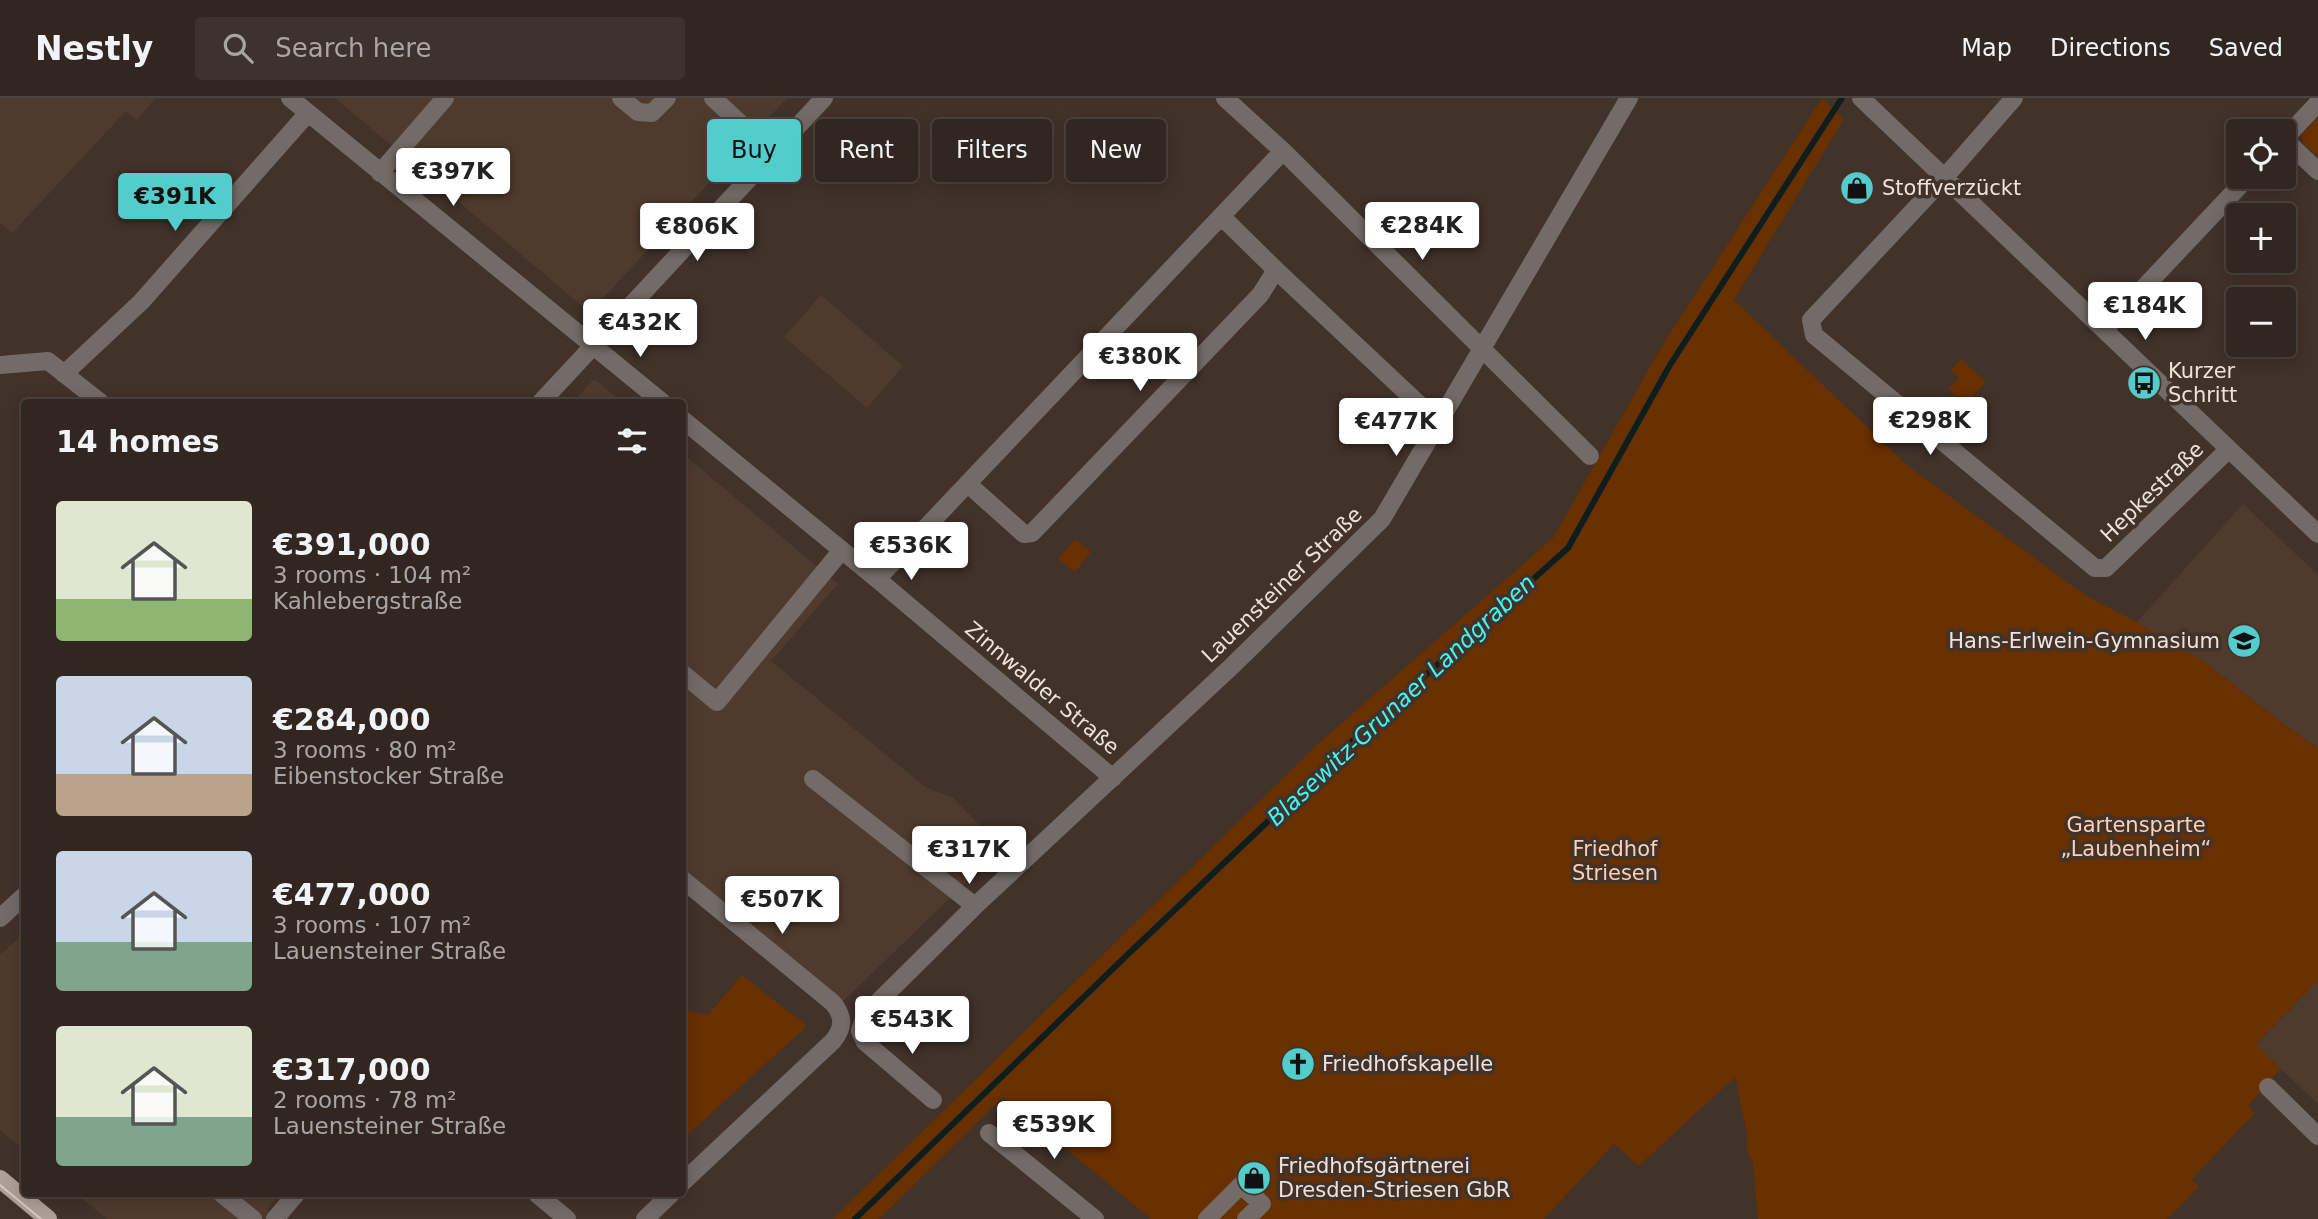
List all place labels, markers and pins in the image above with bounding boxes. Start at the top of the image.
pin: €397K [404,148,502,208]
shop icon: Stoffverzückt [1838,169,1876,207]
pin: €391K [126,174,224,233]
place label: Stoffverzückt [1882,176,2021,200]
pin: €284K [1373,202,1471,262]
pin: €806K [648,204,746,263]
pin: €184K [2096,282,2194,342]
pin: €432K [591,300,689,359]
pin: €380K [1091,334,1189,393]
place label: Kurzer Schritt [2168,359,2237,407]
bus stop icon: Kurzer Schritt [2125,364,2163,402]
pin: €477K [1347,398,1445,458]
pin: €298K [1881,398,1979,457]
pin: €536K [862,522,960,582]
school or university icon: Hans-Erlwein-Gymnasium [2225,622,2263,660]
place label: Hans-Erlwein-Gymnasium [1948,629,2220,653]
pin: €317K [920,826,1018,886]
pin: €507K [733,876,831,936]
pin: €543K [863,996,961,1056]
church icon: Friedhofskapelle [1279,1045,1317,1083]
place label: Friedhofskapelle [1322,1052,1493,1076]
pin: €539K [1005,1102,1103,1161]
place label: Friedhofsgärtnerei Dresden-Striesen GbR [1278,1154,1510,1202]
shop icon: Friedhofsgärtnerei Dresden-Striesen GbR [1235,1159,1273,1197]

